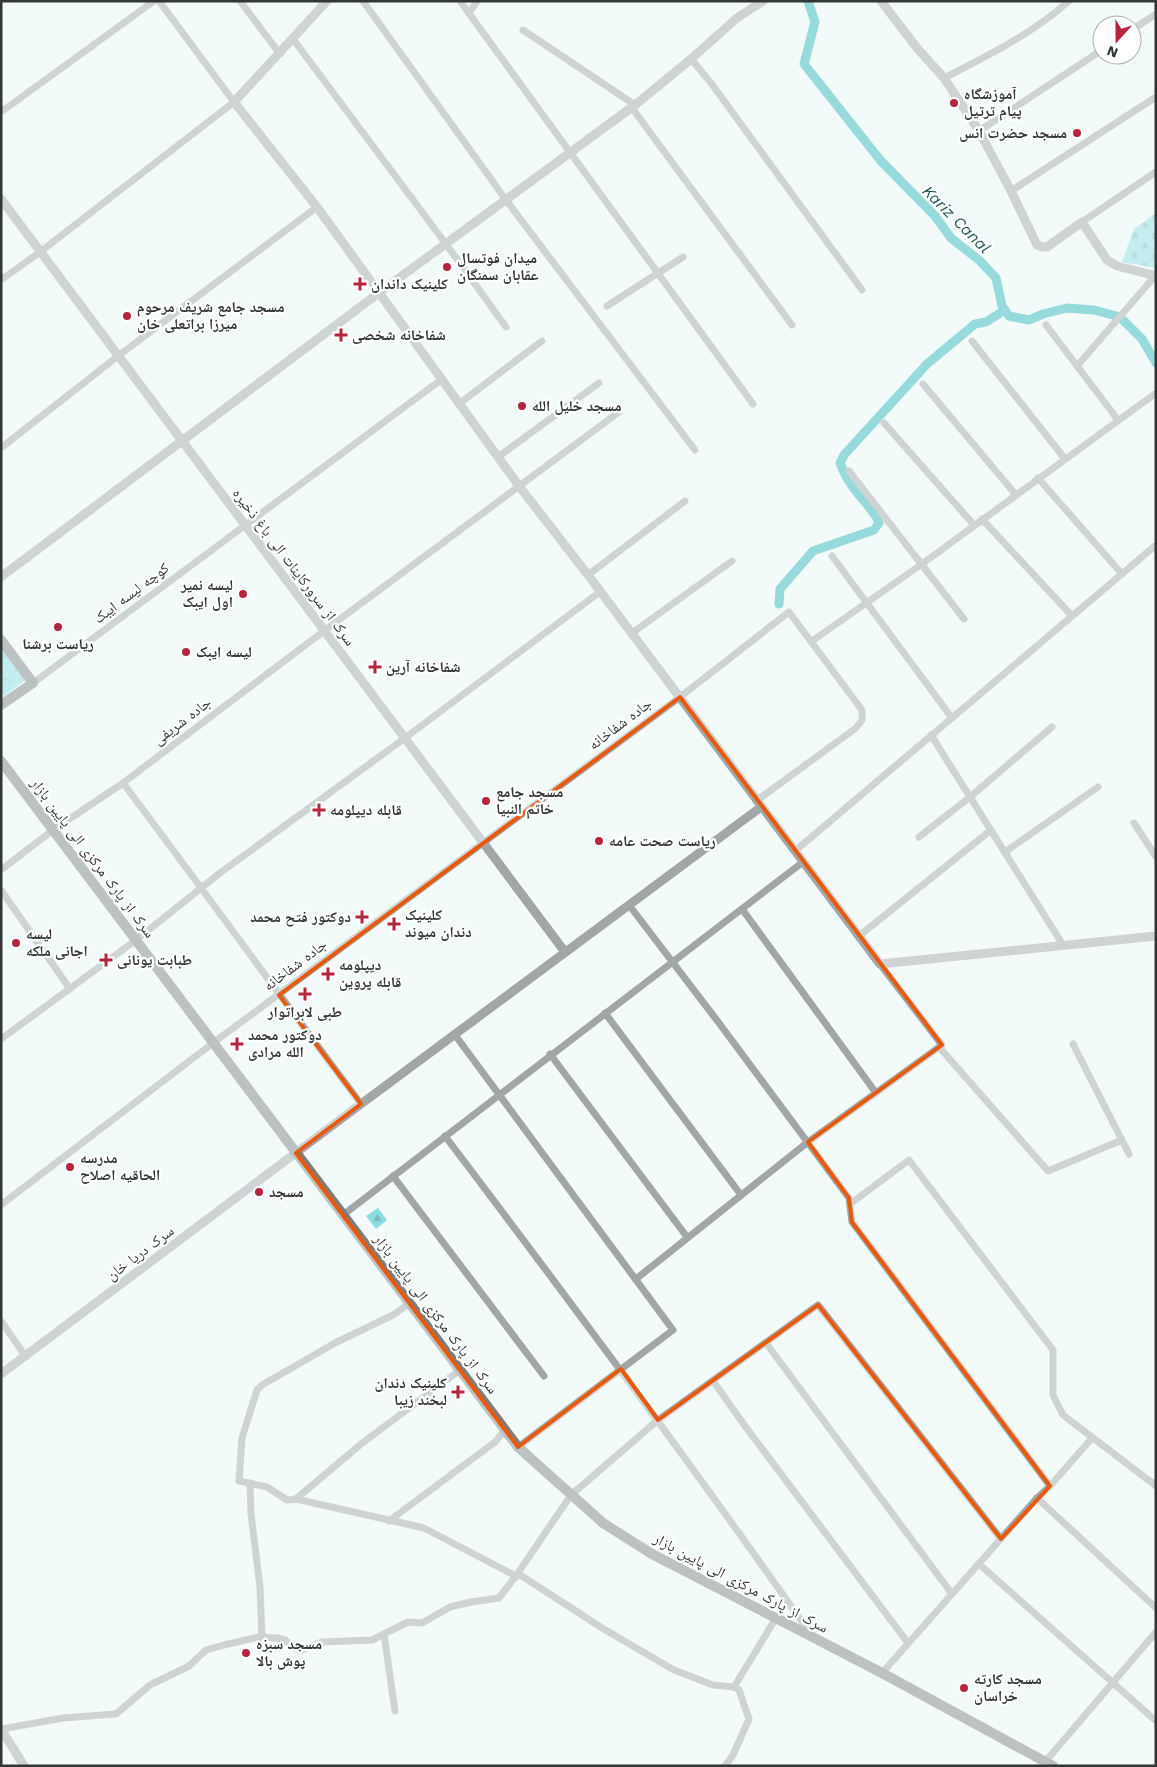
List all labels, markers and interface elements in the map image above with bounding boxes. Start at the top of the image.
north arrow [1092,15,1142,65]
text: N [1105,43,1120,61]
place label: آموزشگاه پیام ترتیل [964,85,1022,121]
marker: آموزشگاه پیام ترتیل [948,97,960,109]
place label: مسجد حضرت انس [959,124,1067,142]
marker: مسجد حضرت انس [1071,127,1083,139]
water label: Kariz Canal [919,181,995,257]
place label: میدان فوتسال عقابان سمنگان [457,249,539,284]
marker: میدان فوتسال عقابان سمنگان [441,261,453,273]
place label: کلینیک داندان [371,275,448,293]
marker: کلینیک داندان [353,277,367,291]
place label: مسجد جامع شریف مرحوم میرزا براتعلی خان [137,298,285,333]
marker: مسجد جامع شریف مرحوم میرزا براتعلی خان [121,310,133,322]
place label: شفاخانه شخصی [352,326,446,344]
marker: شفاخانه شخصی [334,328,348,342]
place label: مسجد خلیل الله [532,397,622,415]
marker: مسجد خلیل الله [516,400,528,412]
street label: سرک از سرورکاینات الی باغ ذخیره [228,485,359,650]
street label: کوچه لیسه ایبک [90,559,172,627]
place label: لیسه نمیر اول ایبک [180,576,233,611]
marker: لیسه نمیر اول ایبک [237,588,249,600]
marker: ریاست برشنا [52,621,64,633]
place label: ریاست برشنا [22,635,94,653]
place label: لیسه ایبک [196,643,252,661]
marker: لیسه ایبک [180,646,192,658]
place label: شفاخانه آرین [386,658,461,676]
marker: شفاخانه آرین [368,660,382,674]
street label: جاده شریفی [149,693,216,749]
street label: جاده شفاخانه [585,694,656,754]
street label: سرک از پارک مرکزی الی پایین بازار [26,774,159,942]
place label: مسجد جامع خاتم النبیا [496,783,563,819]
marker: مسجد جامع خاتم النبیا [480,795,492,807]
place label: قابله دیپلومه [330,801,402,819]
marker: قابله دیپلومه [312,803,326,817]
place label: ریاست صحت عامه [609,832,716,850]
marker: ریاست صحت عامه [593,835,605,847]
place label: کلینیک دندان میوند [405,906,472,941]
place label: دوکتور فتح محمد [250,908,351,927]
marker: دوکتور فتح محمد [355,910,369,924]
marker: کلینیک دندان میوند [387,917,401,931]
place label: لیسه اجانی ملکه [26,925,88,960]
street label: جاده شفاخانه [260,935,331,995]
marker: لیسه اجانی ملکه [10,937,22,949]
place label: طبابت یونانی [117,951,192,969]
marker: طبابت یونانی [99,953,113,967]
place label: دیپلومه قابله پروین [339,956,401,991]
marker: دیپلومه قابله پروین [321,967,335,981]
marker: طبی لابراتوار [298,987,312,1001]
place label: طبی لابراتوار [267,1003,342,1021]
place label: دوکتور محمد الله مرادی [248,1026,322,1061]
marker: دوکتور محمد الله مرادی [230,1037,244,1051]
place label: مدرسه الحاقیه اصلاح [80,1149,160,1184]
marker: مدرسه الحاقیه اصلاح [64,1161,76,1173]
place label: مسجد [269,1183,304,1201]
marker: مسجد [253,1186,265,1198]
street label: سرک دریا خان [103,1222,178,1285]
street label: سرک از پارک مرکزی الی پایین بازار [369,1230,502,1398]
place label: کلینیک دندان لبخند زیبا [374,1374,447,1409]
marker: کلینیک دندان لبخند زیبا [451,1385,465,1399]
street label: سرک از پارک مرکزی الی پایین بازار [649,1529,832,1638]
place label: مسجد سبزه پوش بالا [256,1635,322,1670]
marker: مسجد سبزه پوش بالا [240,1647,252,1659]
place label: مسجد کارته خراسان [974,1670,1042,1705]
marker: مسجد کارته خراسان [958,1682,970,1694]

